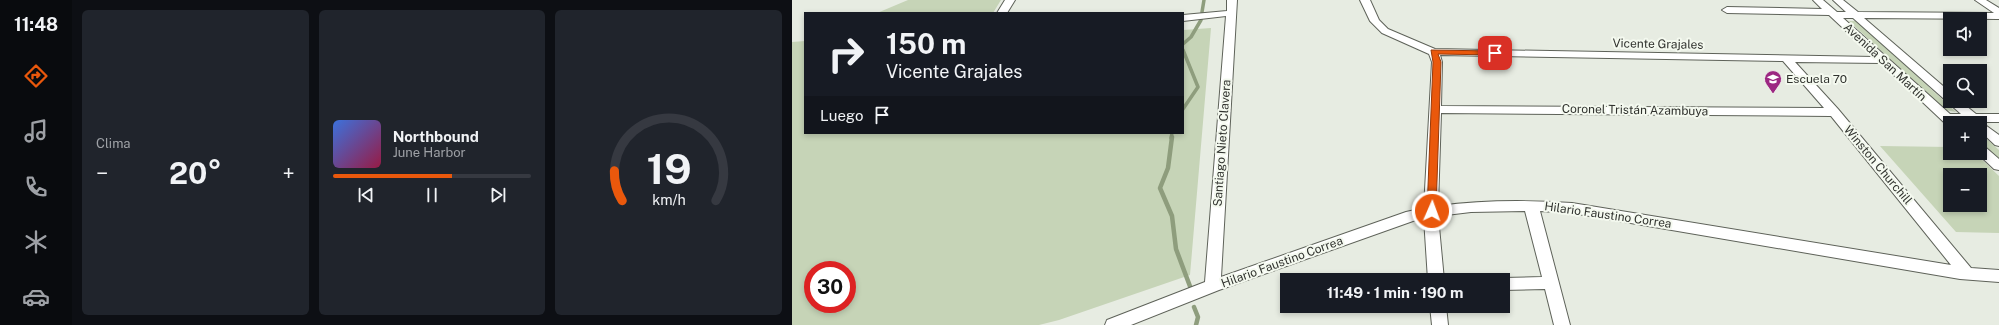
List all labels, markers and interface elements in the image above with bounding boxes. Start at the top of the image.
map controls [1943,12,1987,212]
button: sound [1943,12,1987,56]
text: 11:48 [14,14,58,35]
street label: Avenida San Martín [1841,20,1929,104]
text: 150 m [886,27,966,60]
icon: right [820,28,872,80]
pin [1478,36,1512,70]
street label: Vicente Grajales [1612,36,1704,52]
icon: arrive [1484,42,1506,64]
text: Vicente Grajales [886,61,1022,82]
icon: directions [22,62,50,90]
button: search [1943,64,1987,108]
school or university icon: Escuela 70 [1763,69,1783,94]
place label: Escuela 70 [1786,72,1847,86]
street label: Santiago Nieto Clavera [1211,79,1233,207]
street label: Coronel Tristán Azambuya [1562,102,1708,118]
icon: arrive [871,104,893,126]
text: Luego [820,107,863,124]
button: + [1943,116,1987,160]
icon: music [22,117,50,145]
street label: Winston Churchill [1841,123,1915,208]
text: Northbound [393,128,479,145]
text: Clima [96,136,131,151]
text: 19 [646,143,691,192]
text: June Harbor [393,145,466,160]
text: 20° [169,155,222,191]
text: − [96,160,108,186]
text: + [282,160,295,186]
button: − [1943,168,1987,212]
icon: phone [22,173,50,201]
icon: previous [355,184,377,206]
icon: pause [421,184,443,206]
icon: next [487,184,509,206]
text: km/h [652,190,685,207]
position arrow [1411,190,1453,232]
street label: Hilario Faustino Correa [1544,199,1672,231]
icon: climate [22,228,50,256]
street label: Hilario Faustino Correa [1219,233,1345,291]
speed limit sign: 30 [804,261,856,313]
icon: car [22,283,50,311]
text: 11:49 · 1 min · 190 m [1327,284,1463,301]

